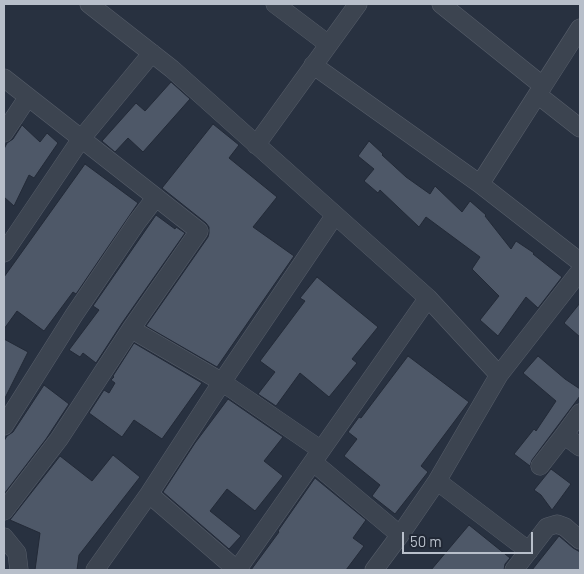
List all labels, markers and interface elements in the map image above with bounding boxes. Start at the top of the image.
scale bar [404,522,535,554]
text: 50 m [410,532,442,550]

